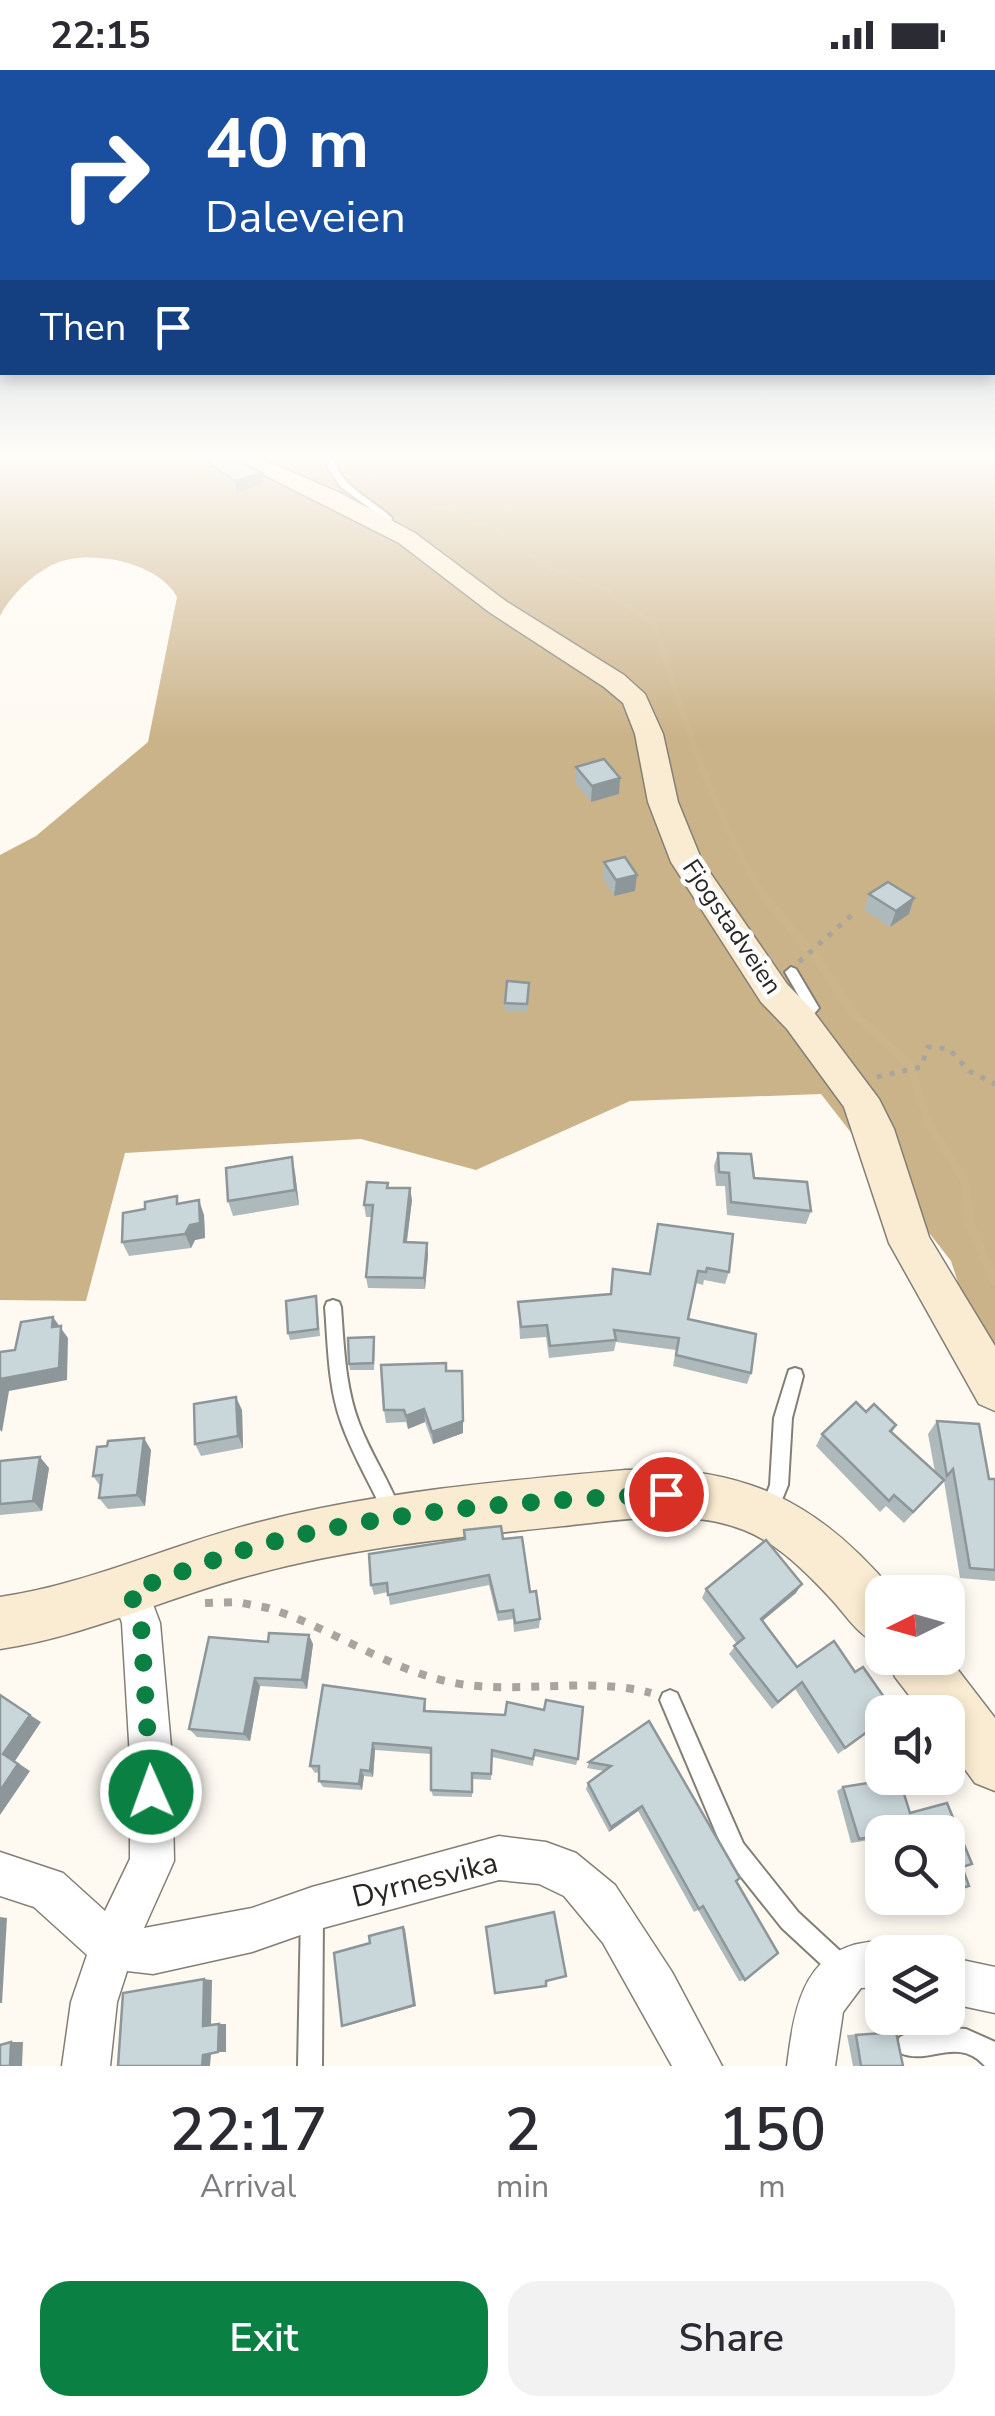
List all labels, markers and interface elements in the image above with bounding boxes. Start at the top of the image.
text: 22:15 [50,10,151,61]
text: 40 m [205,96,369,192]
icon: right [40,110,170,240]
text: Daleveien [205,187,406,248]
icon: arrive [146,300,201,355]
text: Then [40,302,126,353]
street label: Fjogstadveien [674,853,790,1001]
pin [624,1452,709,1537]
icon: arrive [639,1467,694,1522]
north arrow [865,1575,965,1675]
map controls [865,1575,965,2035]
button: sound [865,1695,965,1795]
position arrow [99,1740,203,1844]
button: search [865,1815,965,1915]
street label: Dyrnesvika [348,1842,502,1918]
button: layers [865,1935,965,2035]
text: 22:17 [169,2089,327,2171]
text: 2 [505,2089,541,2171]
text: 150 [718,2089,826,2171]
text: Arrival [200,2165,296,2208]
text: min [496,2165,549,2208]
text: m [758,2165,786,2208]
button: Exit [40,2281,488,2396]
button: Share [508,2281,955,2396]

